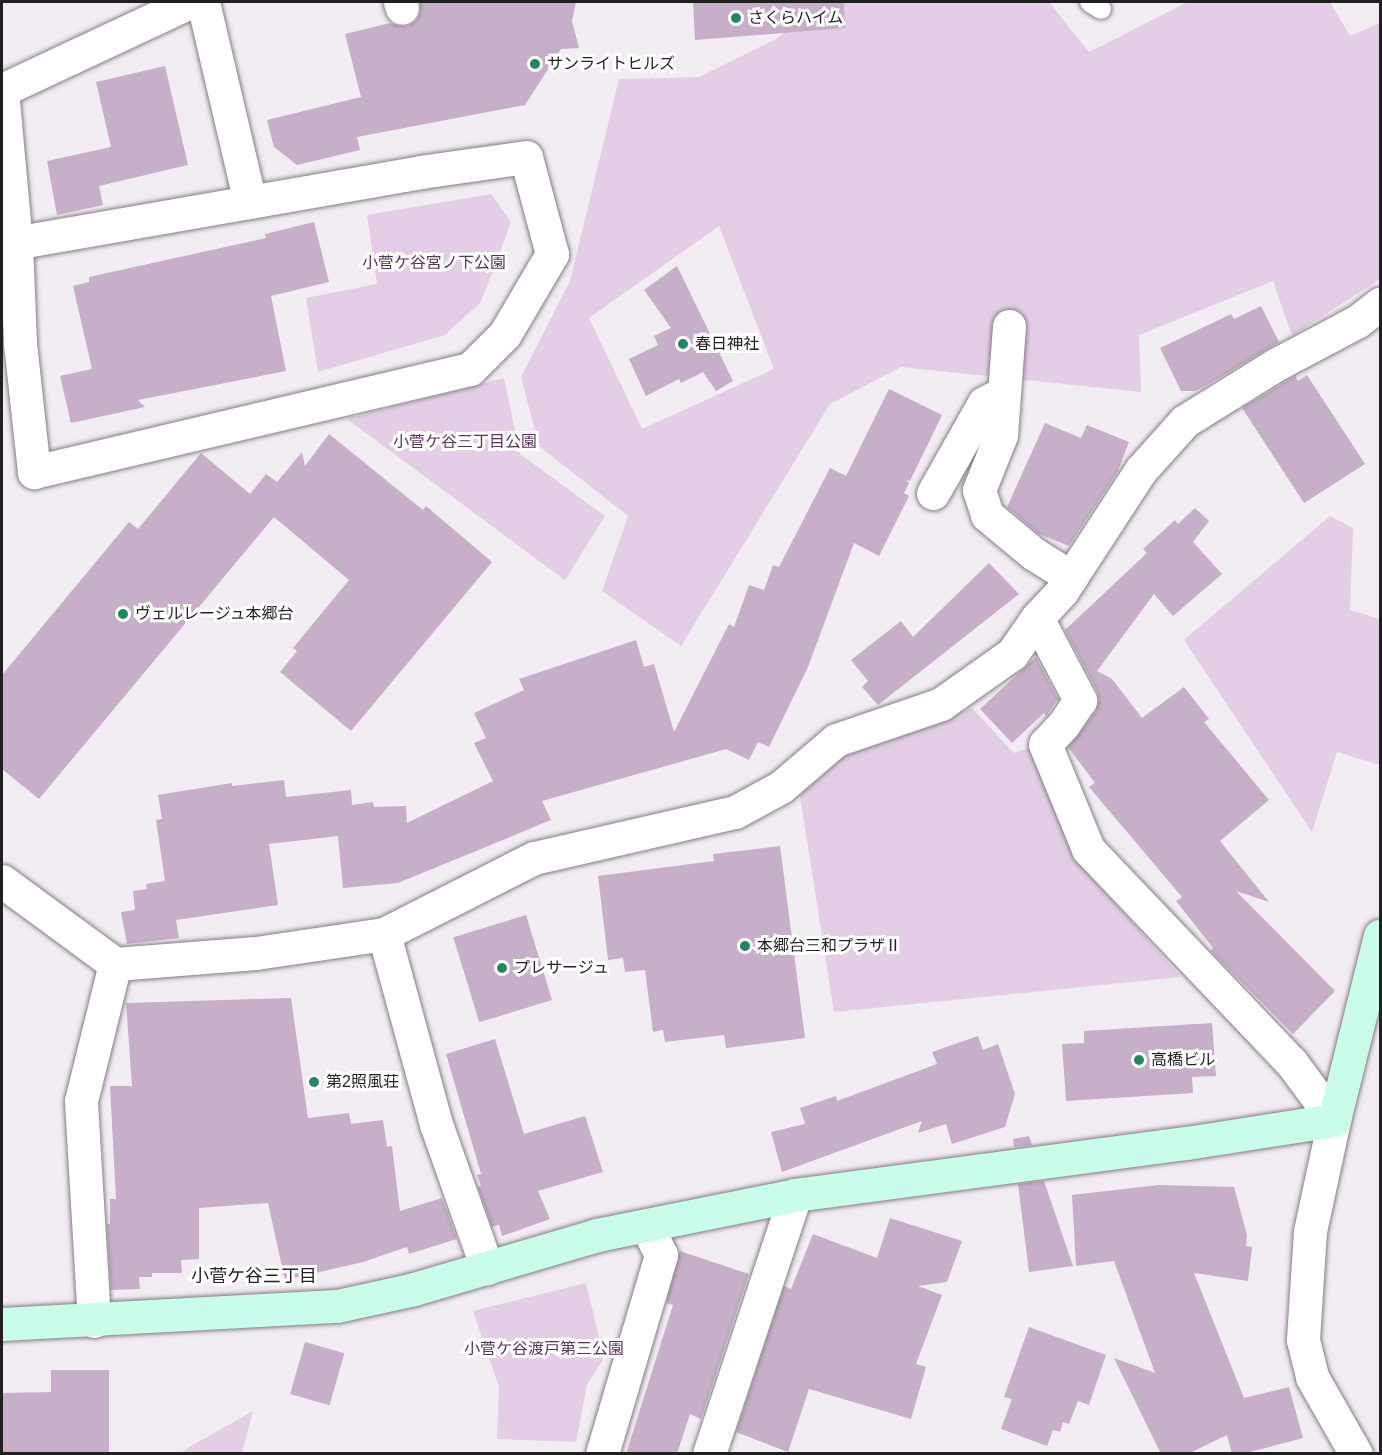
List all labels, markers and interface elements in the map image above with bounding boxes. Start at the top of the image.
place label: さくらハイム [748,8,844,28]
marker: さくらハイム [729,11,743,25]
place label: サンライトヒルズ [547,54,675,74]
marker: サンライトヒルズ [528,57,542,71]
park label: 小菅ケ谷宮ノ下公園 [362,253,506,273]
place label: 春日神社 [695,334,759,354]
marker: 春日神社 [676,337,690,351]
park label: 小菅ケ谷三丁目公園 [393,432,537,452]
place label: ヴェルレージュ本郷台 [135,604,295,624]
marker: ヴェルレージュ本郷台 [116,607,130,621]
place label: 本郷台三和プラザⅡ [757,936,901,956]
marker: 本郷台三和プラザⅡ [738,939,752,953]
place label: プレサージュ [514,958,610,978]
marker: プレサージュ [495,961,509,975]
place label: 高橋ビル [1151,1050,1215,1070]
marker: 高橋ビル [1132,1053,1146,1067]
place label: 第2照風荘 [326,1072,399,1092]
marker: 第2照風荘 [307,1075,321,1089]
district label: 小菅ケ谷三丁目 [191,1265,317,1287]
park label: 小菅ケ谷渡戸第三公園 [464,1339,624,1359]

